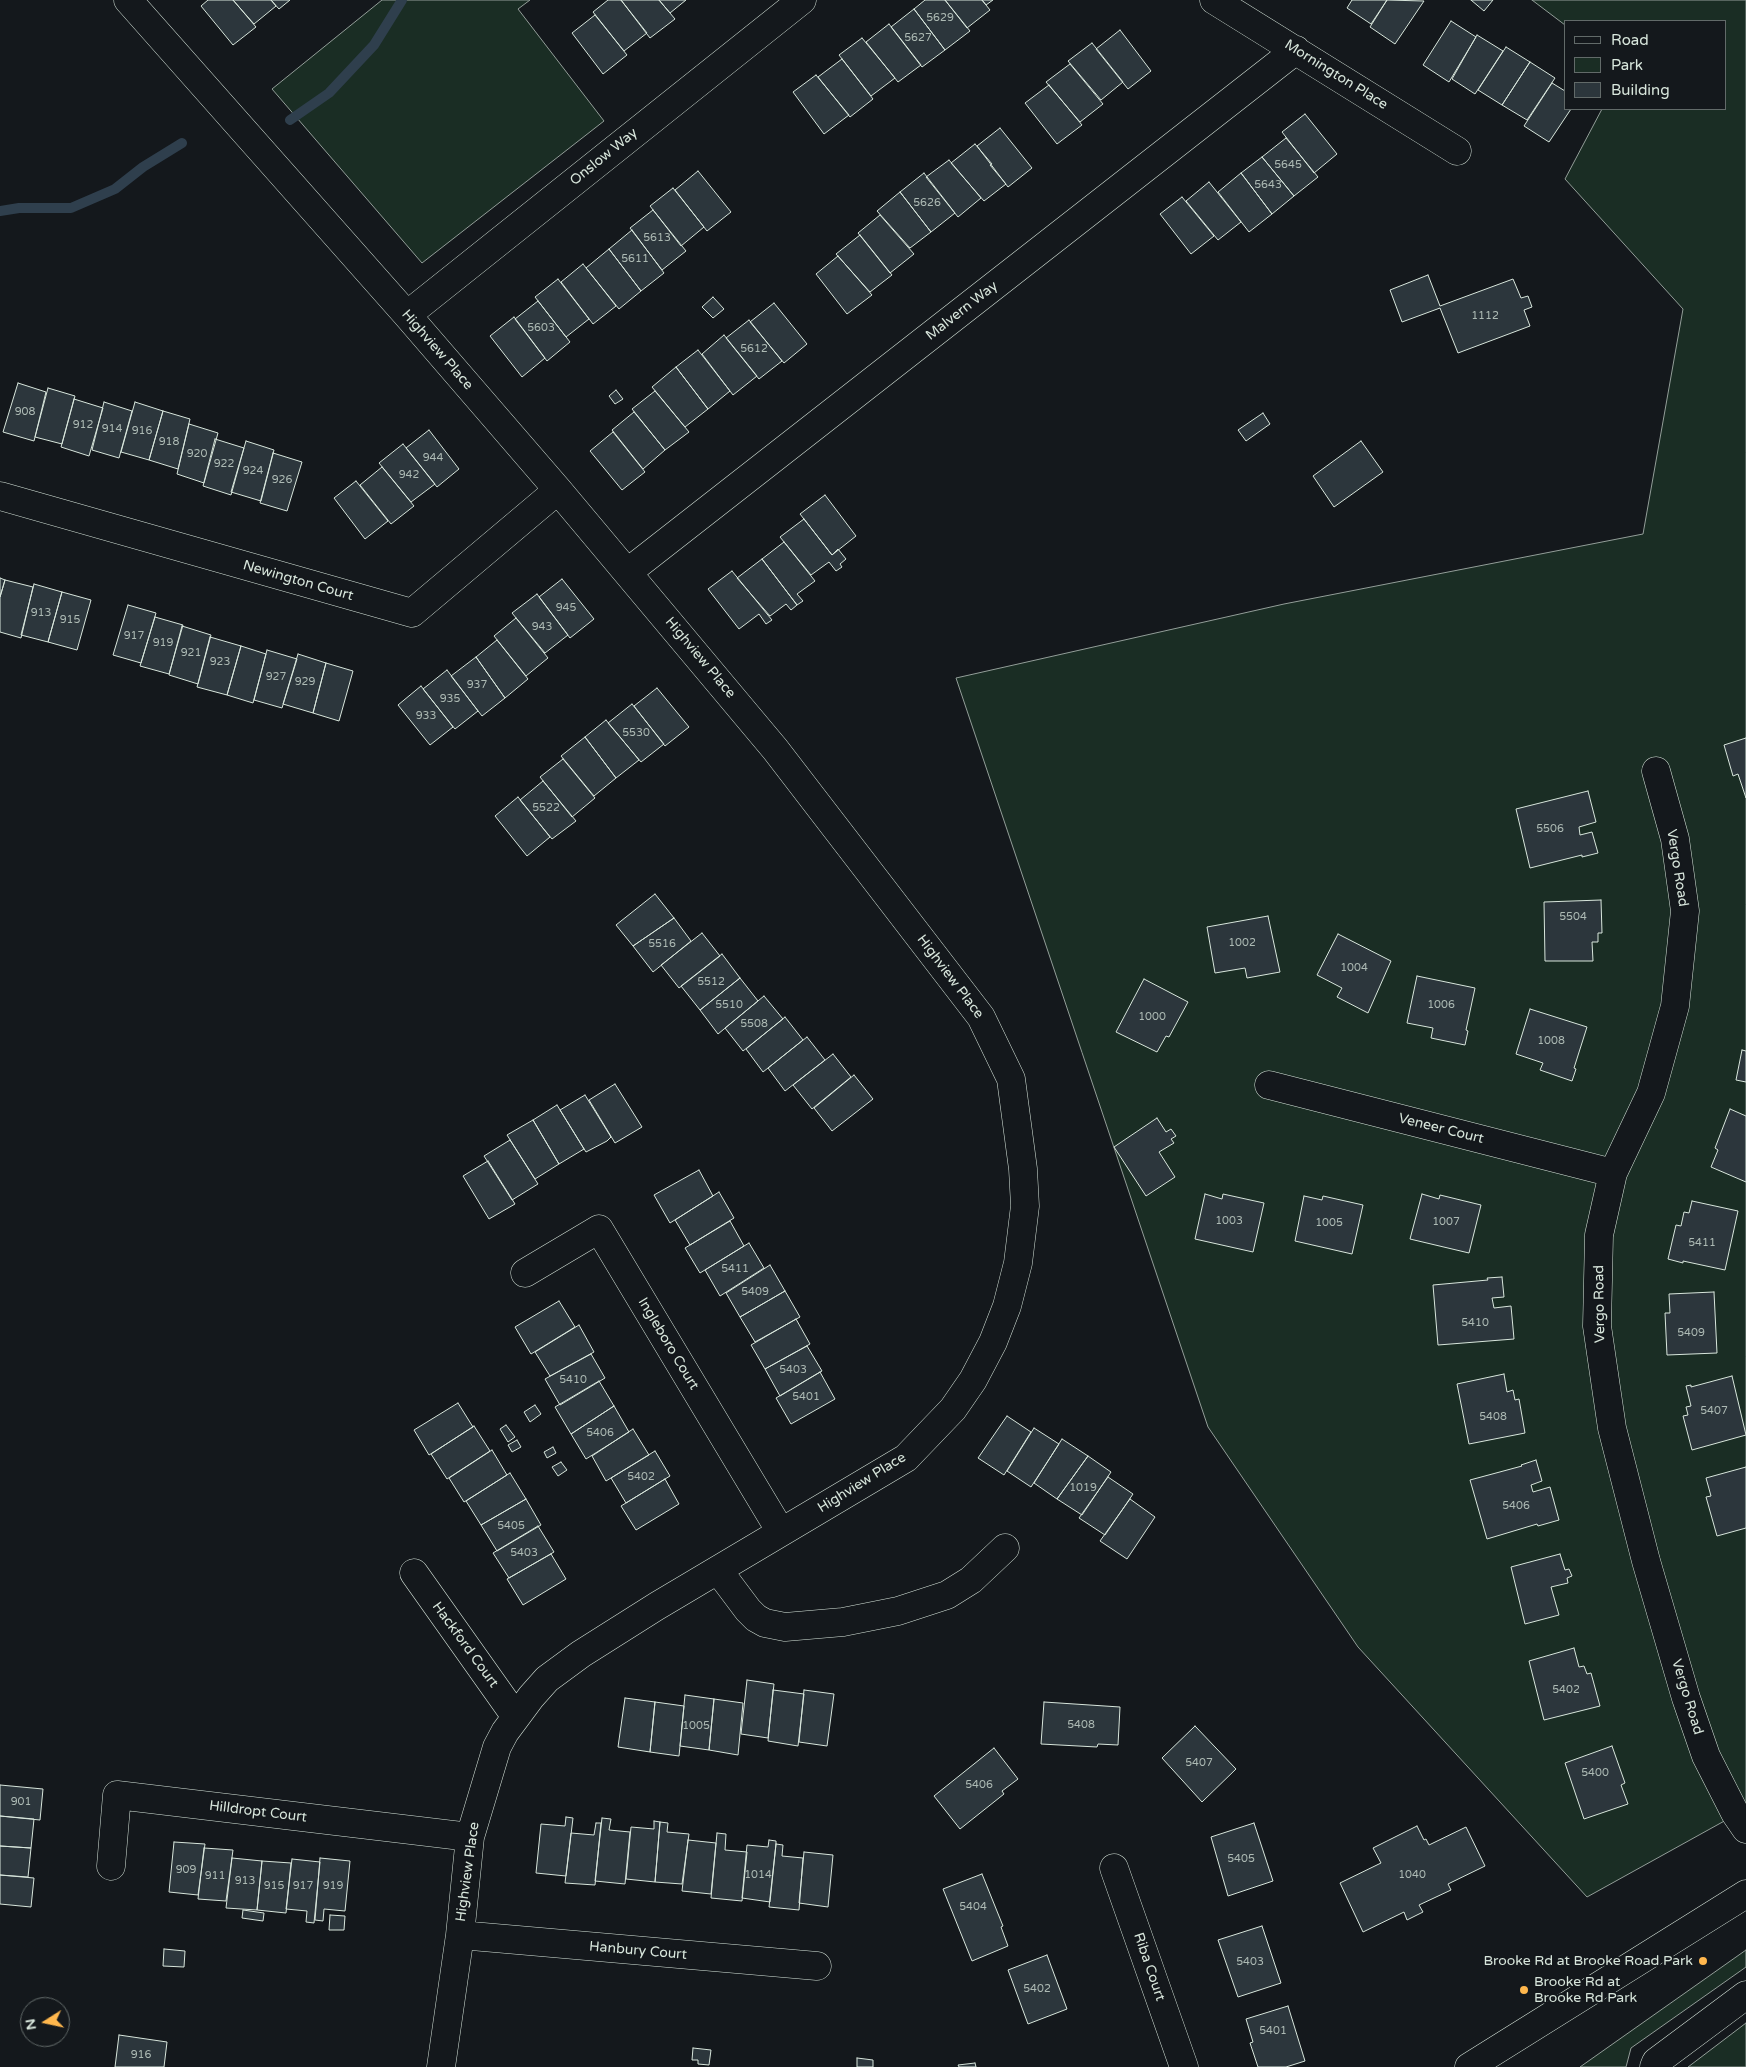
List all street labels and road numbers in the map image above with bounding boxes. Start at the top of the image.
street label: Mornington Place [1281,36,1391,114]
street label: Onslow Way [567,125,641,189]
street label: Malvern Way [923,278,1001,344]
street label: Highview Place [398,307,476,393]
street label: Newington Court [241,557,355,605]
street label: Highview Place [661,614,739,702]
street label: Vergo Road [1663,828,1691,908]
street label: Highview Place [913,932,987,1022]
street label: Veneer Court [1397,1110,1485,1148]
street label: Vergo Road [1591,1265,1609,1343]
street label: Ingleboro Court [634,1295,702,1393]
street label: Highview Place [815,1449,909,1517]
street label: Hackford Court [428,1599,502,1691]
street label: Vergo Road [1668,1657,1706,1737]
street label: Hilldropt Court [208,1798,308,1826]
street label: Highview Place [453,1821,483,1923]
street label: Riba Court [1129,1931,1169,2003]
street label: Hanbury Court [588,1938,688,1964]

